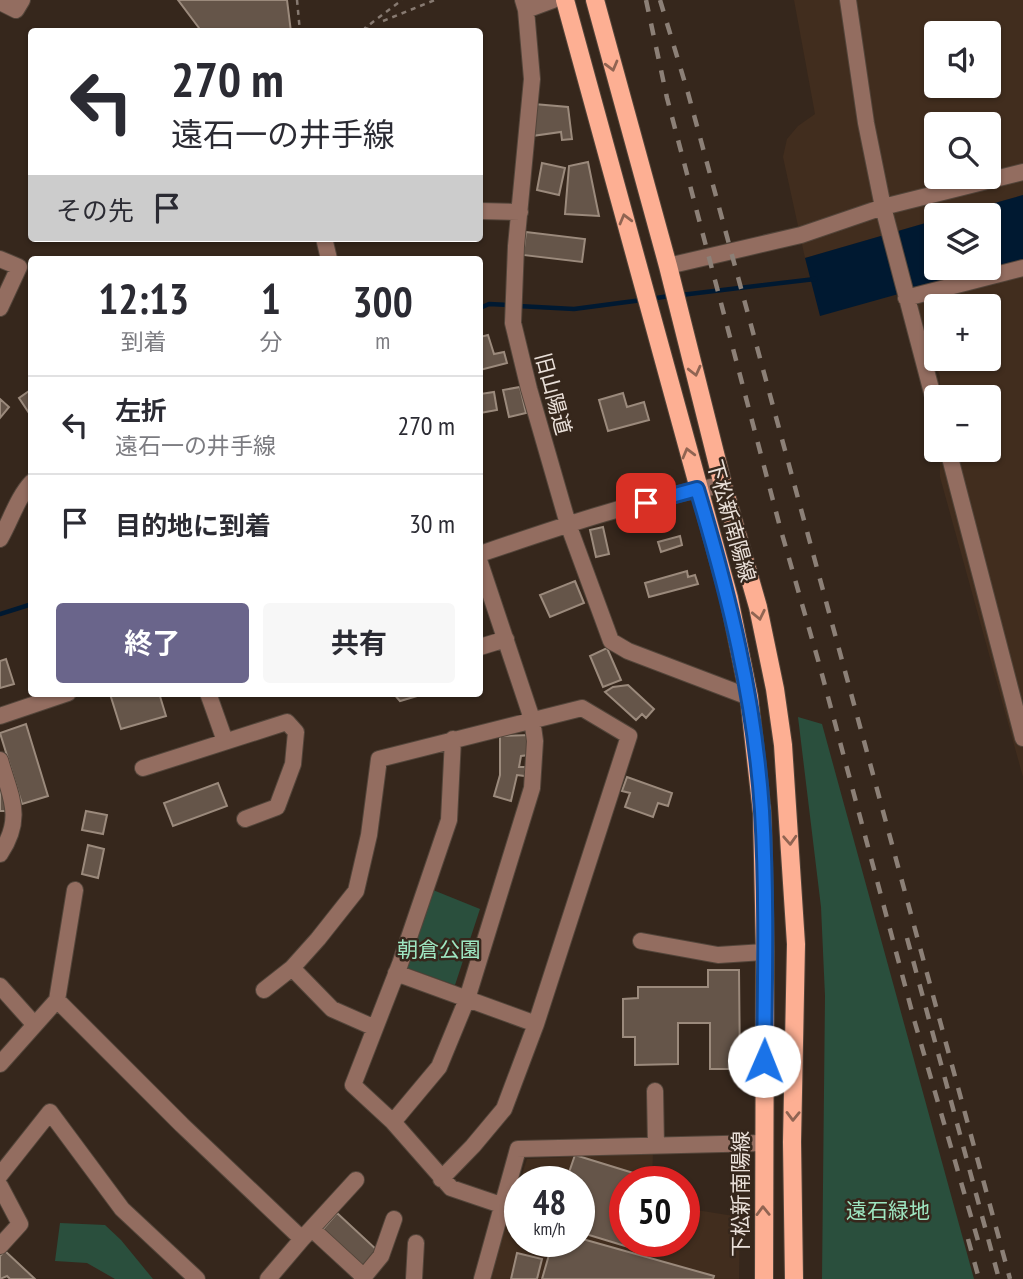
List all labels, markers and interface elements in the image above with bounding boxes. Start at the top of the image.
map controls [924,21,1001,462]
button: sound [924,21,1001,98]
text: 270 m [171,47,284,111]
icon: left [56,56,147,147]
one-way arrow [604,60,618,72]
button: search [924,112,1001,189]
text: 遠石一の井手線 [171,113,395,155]
icon: arrive [148,189,186,227]
text: その先 [56,194,134,227]
button: layers [924,203,1001,280]
one-way arrow [618,213,633,225]
text: 12:13 [98,271,189,326]
text: 1 [261,271,281,326]
text: 300 [353,274,413,329]
button: + [924,294,1001,371]
text: m [375,326,390,355]
text: 到着 [121,327,167,356]
text: 分 [259,327,282,356]
street label: 旧山陽道 [530,350,577,438]
one-way arrow [687,365,701,377]
button: − [924,385,1001,462]
text: 左折 [115,394,167,427]
icon: left [56,406,94,444]
text: 270 m [397,409,455,442]
text: 遠石一の井手線 [115,431,276,460]
one-way arrow [681,447,696,459]
street label: 下松新南陽線 [701,457,762,585]
pin [616,473,676,533]
icon: arrive [627,484,665,522]
icon: arrive [56,504,94,542]
text: 30 m [409,507,455,540]
text: 目的地に到着 [115,509,271,542]
button: 終了 [56,603,249,683]
button: 共有 [263,603,455,683]
one-way arrow [751,609,766,621]
one-way arrow [782,835,797,846]
park label: 朝倉公園 [397,936,481,963]
position arrow [727,1024,801,1098]
one-way arrow [785,1112,801,1122]
street label: 下松新南陽線 [727,1131,754,1257]
speed limit sign: 50 [609,1166,700,1257]
text: 48 [533,1179,566,1225]
park label: 遠石緑地 [846,1197,930,1224]
one-way arrow [755,1205,771,1216]
text: km/h [534,1217,565,1240]

